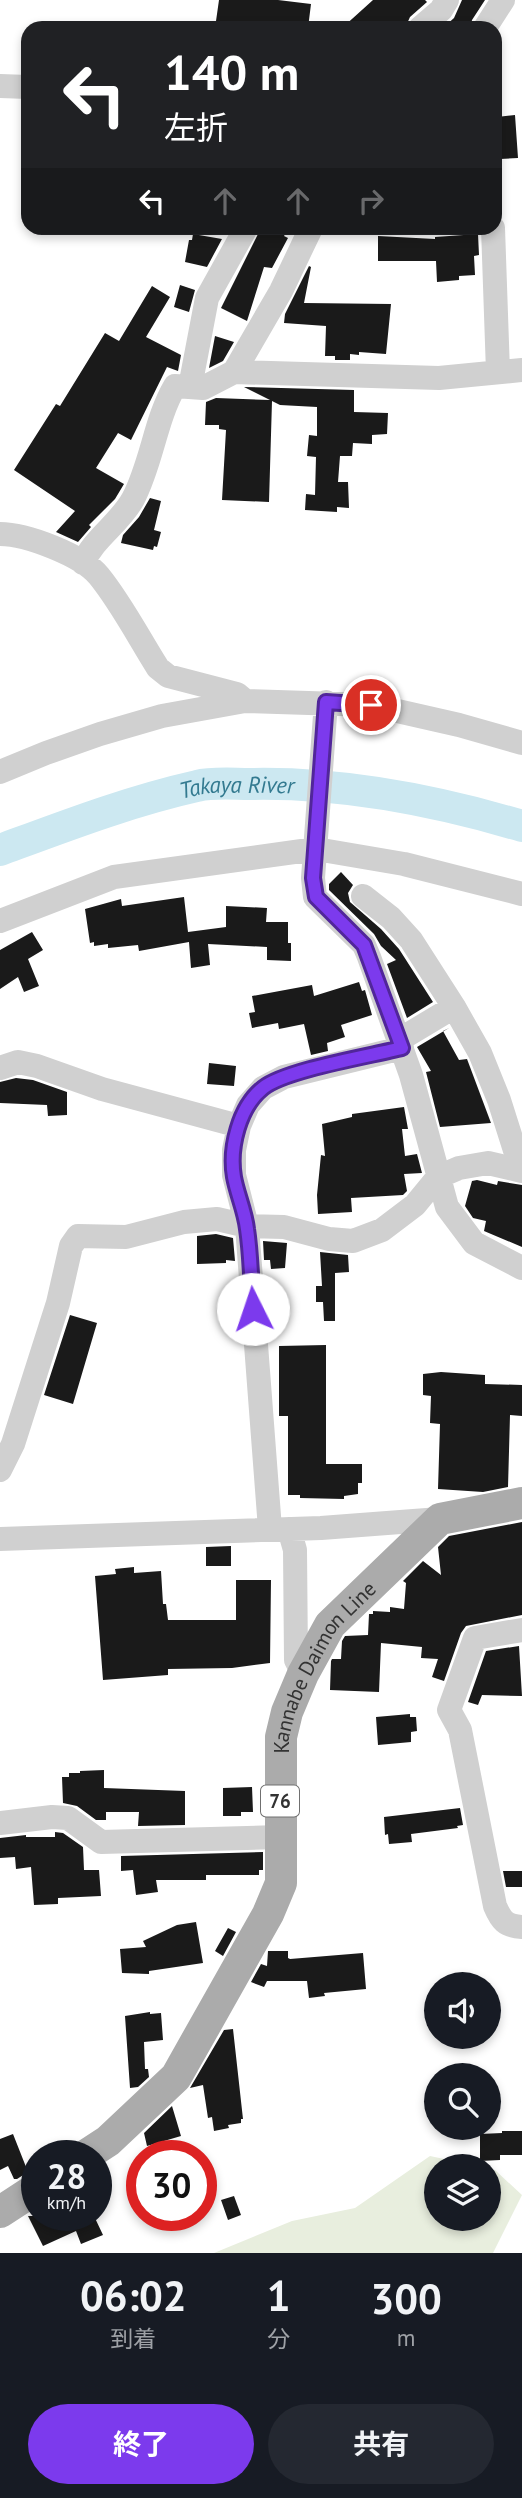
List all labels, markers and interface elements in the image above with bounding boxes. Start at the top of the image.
text: 140 m [164,40,299,104]
icon: left [49,49,140,140]
text: 左折 [164,106,228,148]
icon: left [133,182,171,220]
icon: ahead [206,182,244,220]
icon: ahead [279,182,317,220]
icon: right [352,182,390,220]
pin [341,675,401,735]
icon: arrive [352,686,390,724]
water label: Takaya River [176,769,296,804]
position arrow [216,1272,290,1346]
street label: Kannabe Daimon Line [267,1575,381,1753]
road number: 76 [261,1786,299,1816]
map controls [424,1972,501,2231]
button: sound [424,1972,501,2049]
button: search [424,2063,501,2140]
speed limit sign: 30 [126,2140,217,2231]
text: 28 [47,2153,86,2199]
button: layers [424,2154,501,2231]
text: km/h [47,2191,86,2214]
text: 06:02 [80,2268,187,2323]
text: 1 [267,2268,290,2323]
text: 300 [370,2271,442,2326]
text: m [397,2323,416,2352]
text: 到着 [110,2324,156,2353]
text: 分 [267,2324,290,2353]
button: 終了 [28,2404,254,2484]
button: 共有 [268,2404,494,2484]

